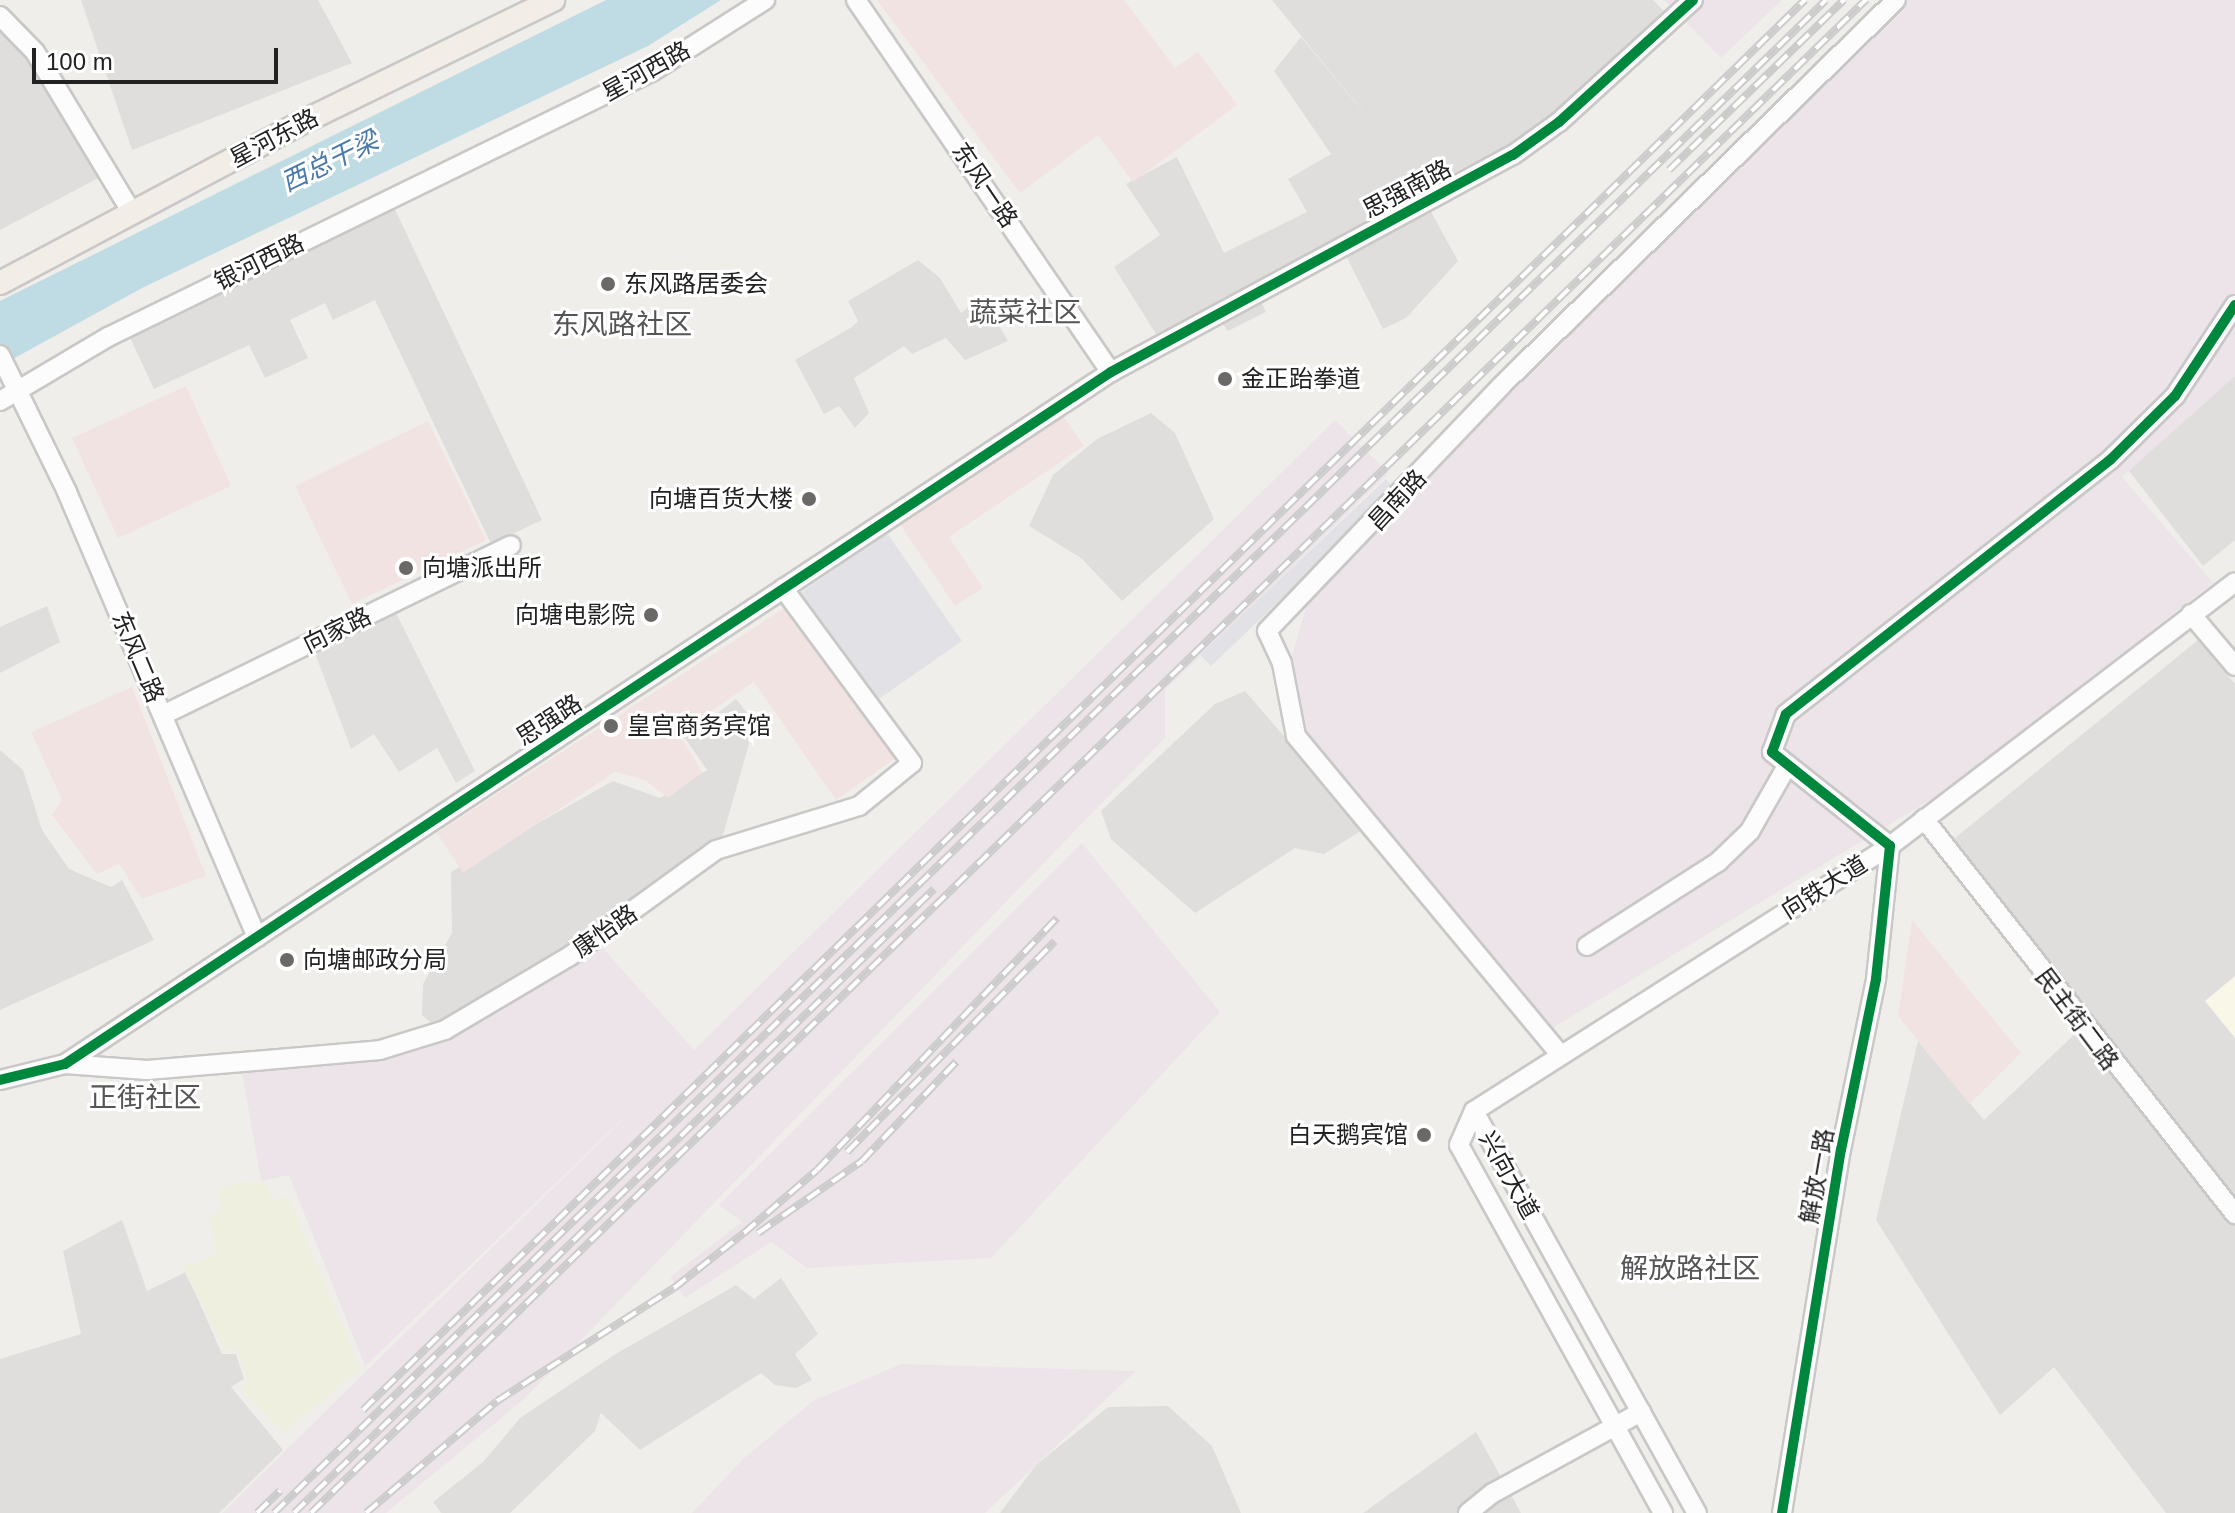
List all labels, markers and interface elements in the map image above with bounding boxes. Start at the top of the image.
scale bar [36,32,282,82]
street label: 星河西路 [597,35,695,107]
text: 100 m [46,48,113,75]
street label: 星河东路 [225,103,323,173]
water label: 西总干梁 [276,125,384,199]
street label: 东风一路 [946,137,1024,233]
street label: 思强南路 [1358,154,1456,224]
street label: 银河西路 [210,228,308,296]
place label: 东风路居委会 [624,270,768,298]
marker: 东风路居委会 [599,275,617,293]
district label: 蔬菜社区 [969,296,1081,330]
district label: 东风路社区 [552,308,692,342]
place label: 金正跆拳道 [1241,365,1361,393]
marker: 金正跆拳道 [1216,370,1234,388]
street label: 昌南路 [1362,464,1432,536]
place label: 向塘百货大楼 [649,485,793,513]
marker: 向塘百货大楼 [800,490,818,508]
place label: 向塘派出所 [422,554,542,582]
marker: 向塘派出所 [397,559,415,577]
street label: 向家路 [298,601,376,659]
place label: 向塘电影院 [515,601,635,629]
marker: 向塘电影院 [642,606,660,624]
street label: 东风二路 [106,607,170,707]
street label: 思强路 [511,688,587,752]
place label: 皇宫商务宾馆 [627,712,771,740]
marker: 皇宫商务宾馆 [602,717,620,735]
street label: 向铁大道 [1776,849,1872,925]
street label: 康怡路 [567,899,643,963]
place label: 向塘邮政分局 [303,946,447,974]
marker: 向塘邮政分局 [278,951,296,969]
street label: 民主街二路 [2029,962,2125,1076]
district label: 正街社区 [89,1081,201,1115]
place label: 白天鹅宾馆 [1288,1121,1408,1149]
marker: 白天鹅宾馆 [1415,1126,1433,1144]
street label: 兴向大道 [1473,1126,1545,1224]
street label: 解放一路 [1794,1126,1840,1226]
district label: 解放路社区 [1620,1252,1760,1286]

